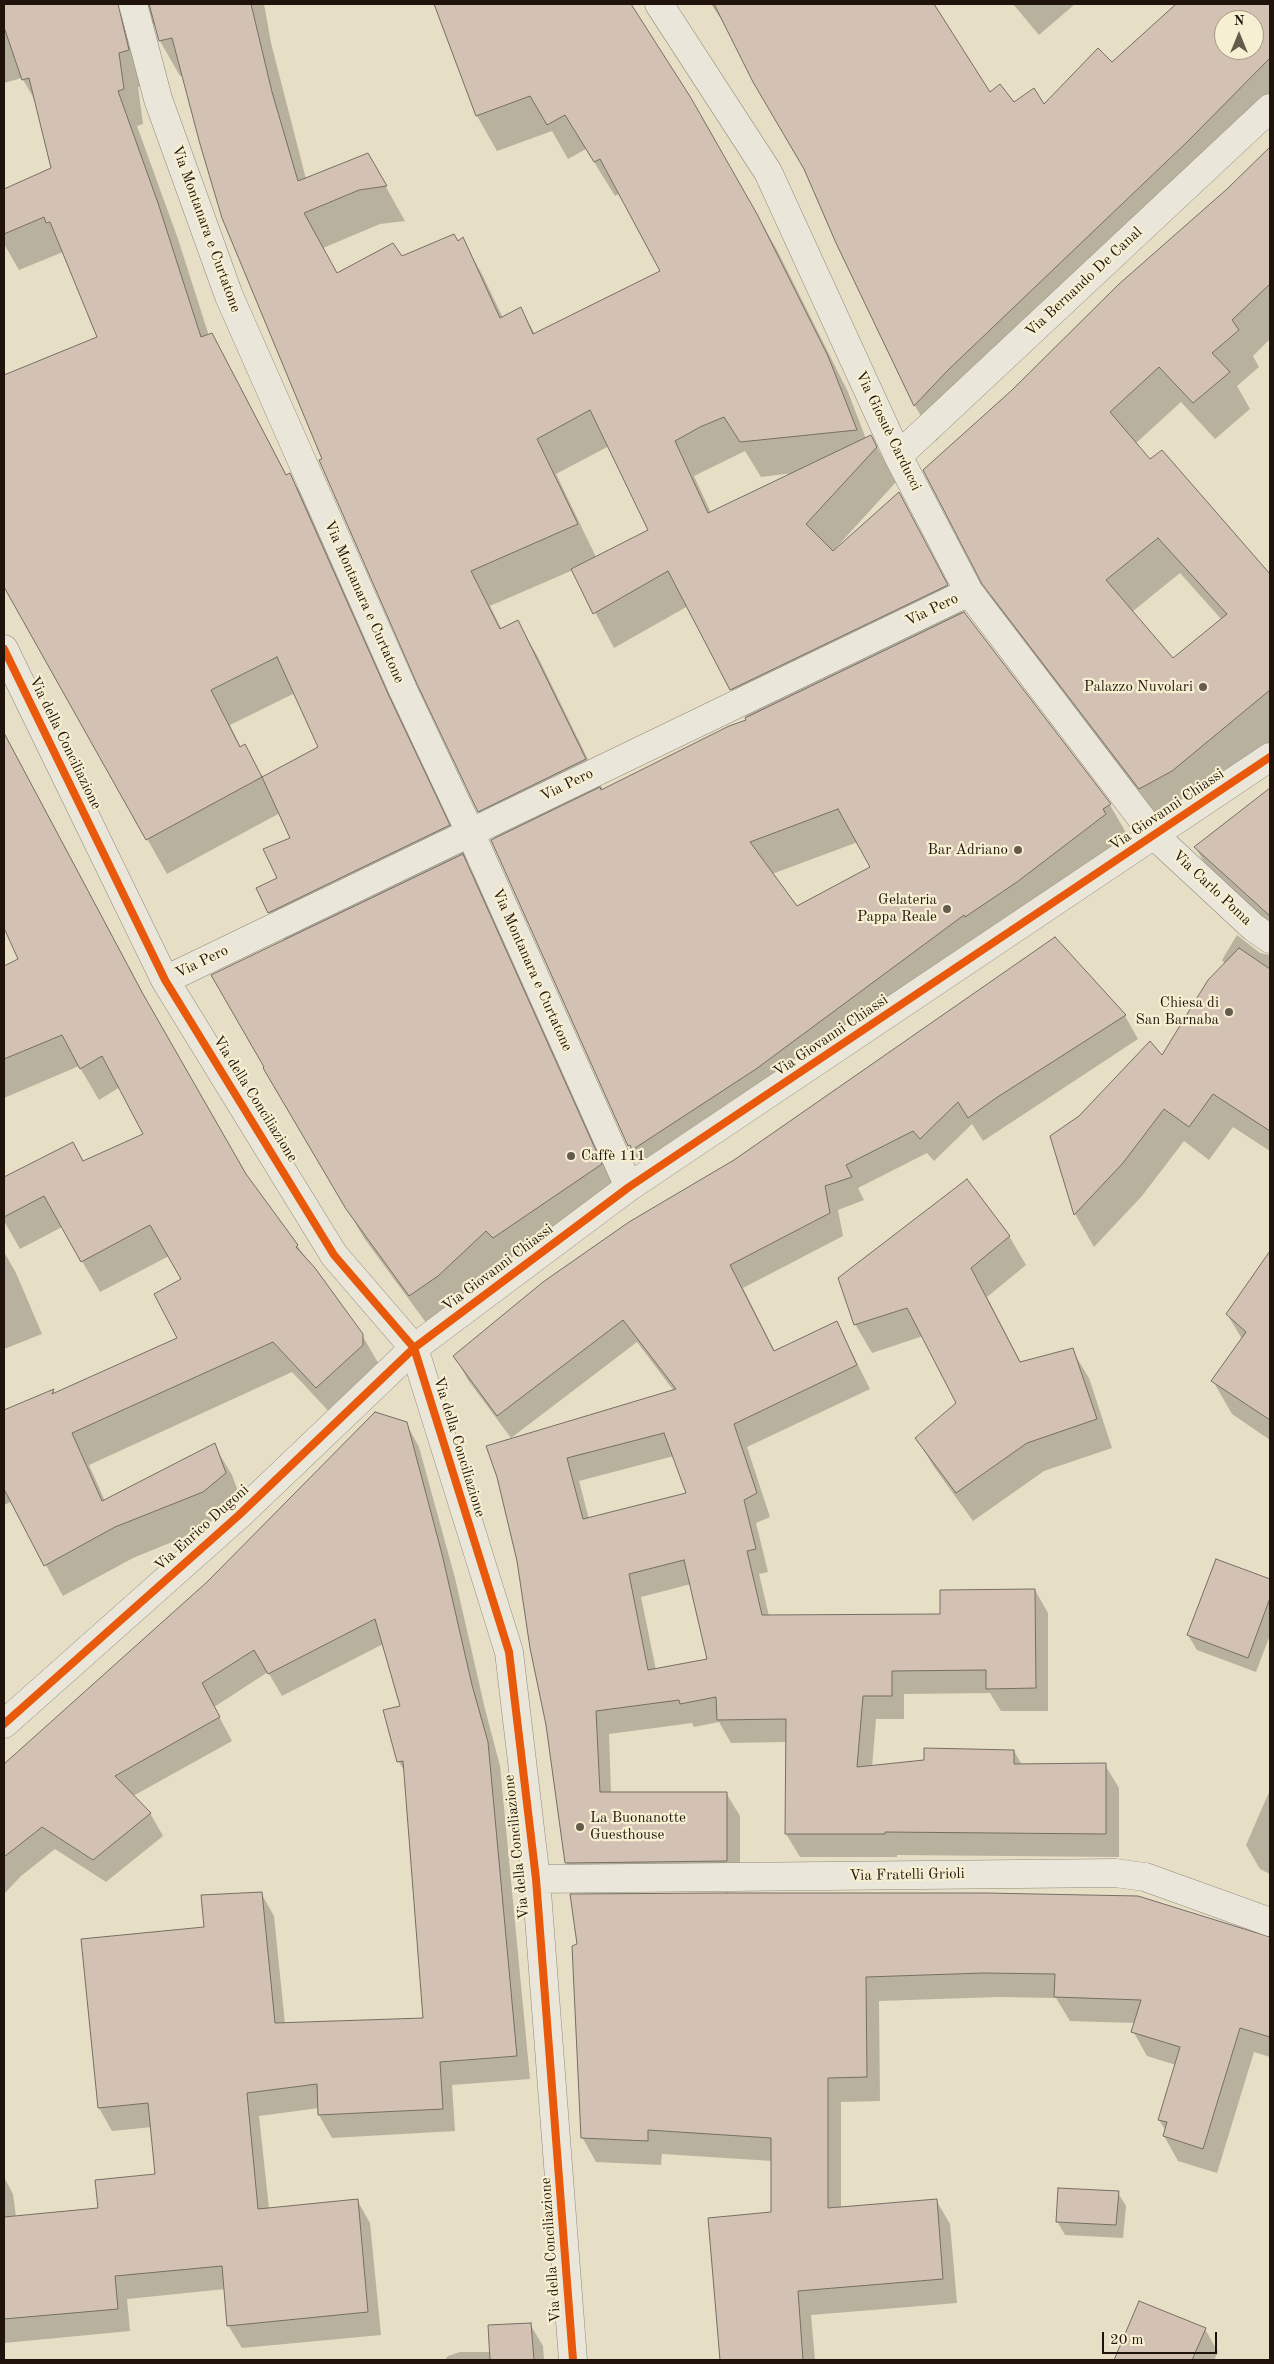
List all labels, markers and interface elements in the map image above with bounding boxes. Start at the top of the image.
north arrow [1214,10,1264,60]
text: N [1234,14,1244,28]
street label: Via Montanara e Curtatone [167,143,245,315]
street label: Via Bernando De Canal [1022,223,1146,341]
street label: Via Giosuè Carducci [851,368,925,494]
street label: Via Montanara e Curtatone [320,518,408,686]
street label: Via Pero [903,590,961,630]
street label: Via della Conciliazione [25,674,105,812]
place label: Palazzo Nuvolari [1084,678,1193,696]
marker: Palazzo Nuvolari [1197,681,1209,693]
street label: Via Pero [538,765,596,805]
street label: Via Giovanni Chiassi [1106,765,1228,855]
place label: Bar Adriano [927,841,1008,859]
marker: Bar Adriano [1012,844,1024,856]
street label: Via Carlo Poma [1169,847,1255,929]
street label: Via Montanara e Curtatone [488,886,576,1054]
place label: Gelateria Pappa Reale [857,891,937,926]
marker: Gelateria Pappa Reale [941,903,953,915]
street label: Via Pero [173,942,231,982]
street label: Via Giovanni Chiassi [770,991,892,1081]
place label: Chiesa di San Barnaba [1135,994,1219,1029]
marker: Chiesa di San Barnaba [1223,1006,1235,1018]
street label: Via della Conciliazione [209,1032,301,1166]
place label: Caffè 111 [581,1147,646,1165]
marker: Caffè 111 [565,1150,577,1162]
street label: Via Giovanni Chiassi [439,1220,557,1316]
street label: Via della Conciliazione [429,1375,489,1519]
street label: Via Enrico Dugoni [151,1481,253,1575]
street label: Via della Conciliazione [500,1774,534,1920]
place label: La Buonanotte Guesthouse [590,1809,686,1844]
marker: La Buonanotte Guesthouse [574,1821,586,1833]
street label: Via Fratelli Grioli [849,1865,965,1885]
street label: Via della Conciliazione [537,2177,565,2323]
scale bar [1104,2322,1219,2354]
text: 20 m [1110,2333,1144,2348]

